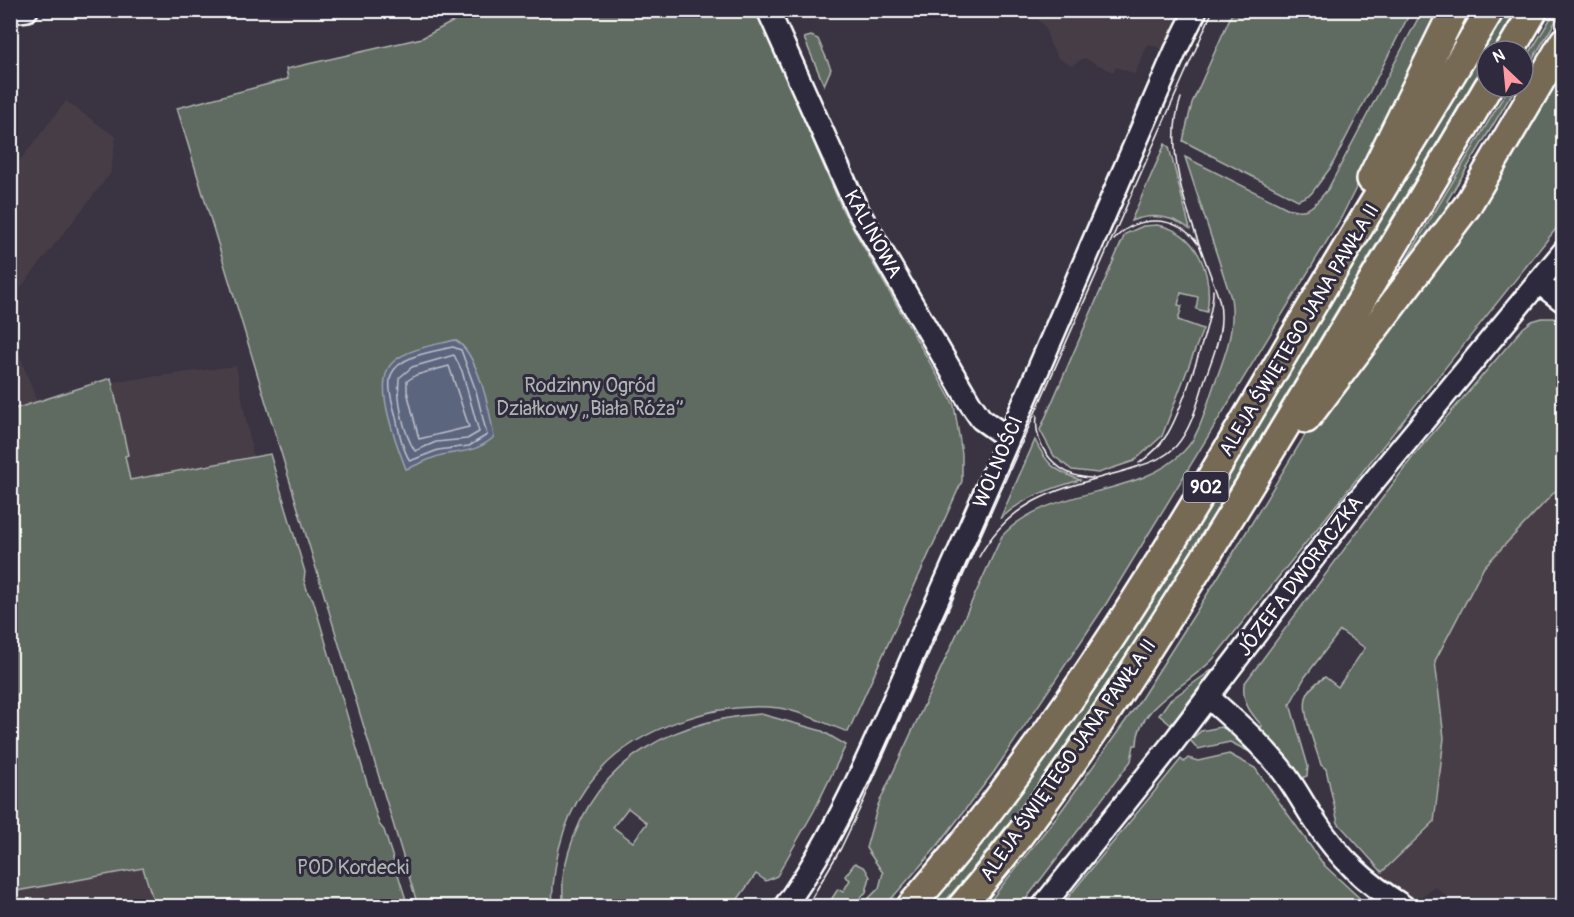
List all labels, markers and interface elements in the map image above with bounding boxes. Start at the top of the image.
north arrow [1475,39,1535,99]
text: N [1490,45,1508,68]
street label: KALINOWA [839,186,907,283]
street label: ALEJA ŚWIĘTEGO JANA PAWŁA II [1214,199,1384,461]
park label: Rodzinny Ogród Działkowy „Biała Róża” [496,373,684,421]
street label: WOLNOŚCI [968,412,1028,512]
road number: 902 [1184,472,1228,502]
street label: JÓZEFA DWORACZKA [1232,491,1368,661]
street label: ALEJA ŚWIĘTEGO JANA PAWŁA II [975,634,1161,886]
park label: POD Kordecki [297,855,409,880]

